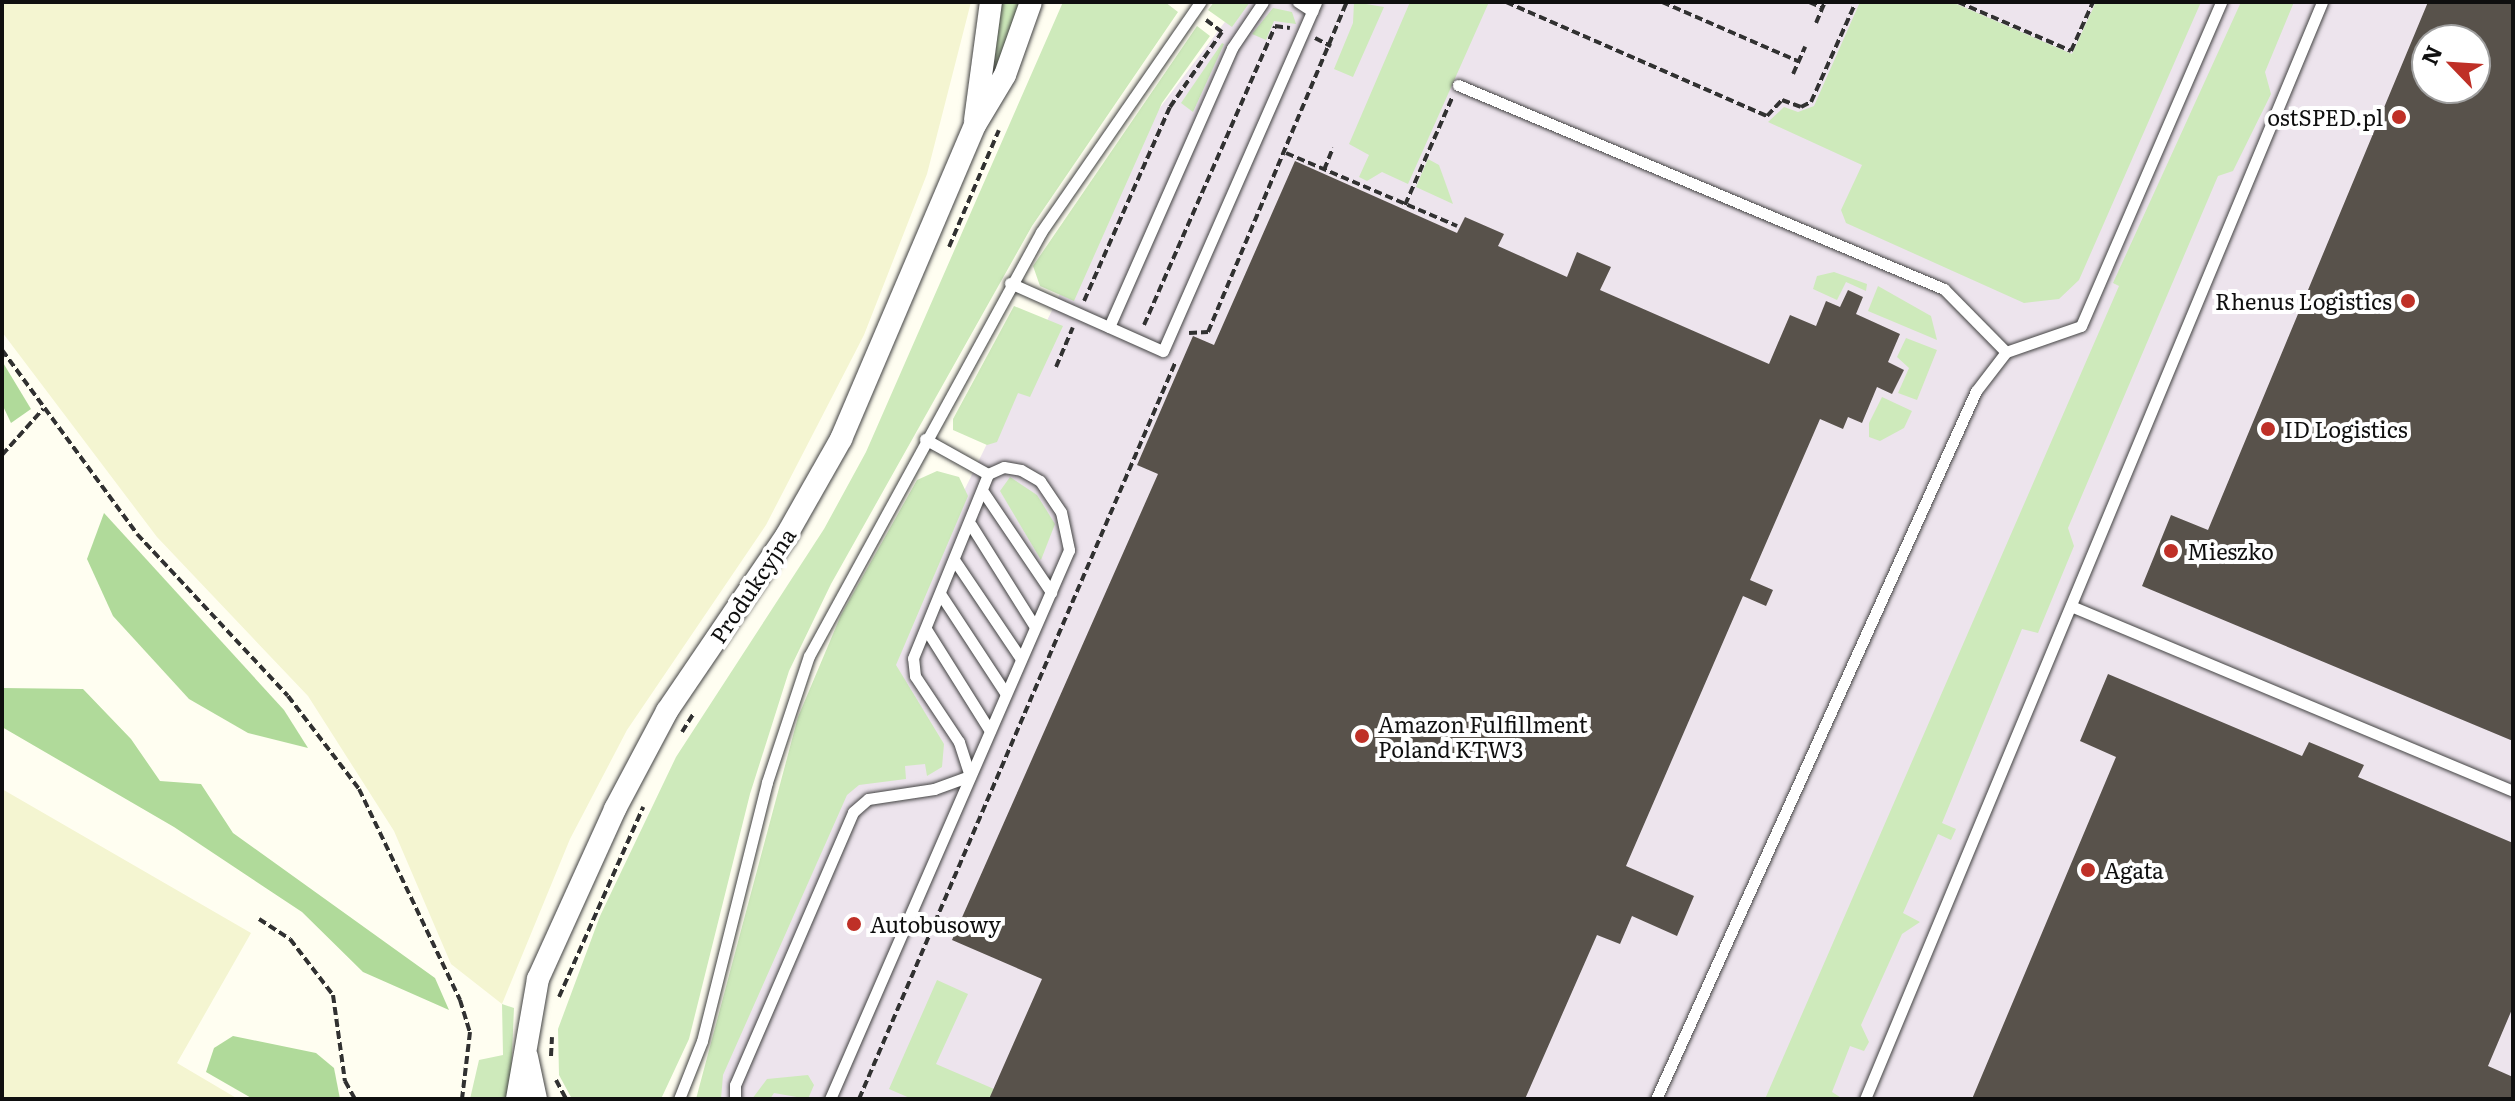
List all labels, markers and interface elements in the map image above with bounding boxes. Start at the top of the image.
north arrow [2411,24,2491,104]
text: N [2412,39,2449,70]
place label: ostSPED.pl [2267,104,2383,130]
marker: ostSPED.pl [2390,108,2408,126]
place label: Rhenus Logistics [2215,288,2392,314]
marker: Rhenus Logistics [2399,292,2417,310]
place label: ID Logistics [2284,416,2408,442]
marker: ID Logistics [2259,420,2277,438]
street label: Produkcyjna [704,522,800,648]
place label: Mieszko [2187,538,2274,564]
marker: Mieszko [2162,542,2180,560]
place label: Amazon Fulfillment Poland KTW3 [1378,710,1588,762]
marker: Amazon Fulfillment Poland KTW3 [1353,727,1371,745]
place label: Agata [2104,857,2164,883]
marker: Agata [2079,861,2097,879]
place label: Autobusowy [870,911,1001,937]
marker: Autobusowy [845,915,863,933]

